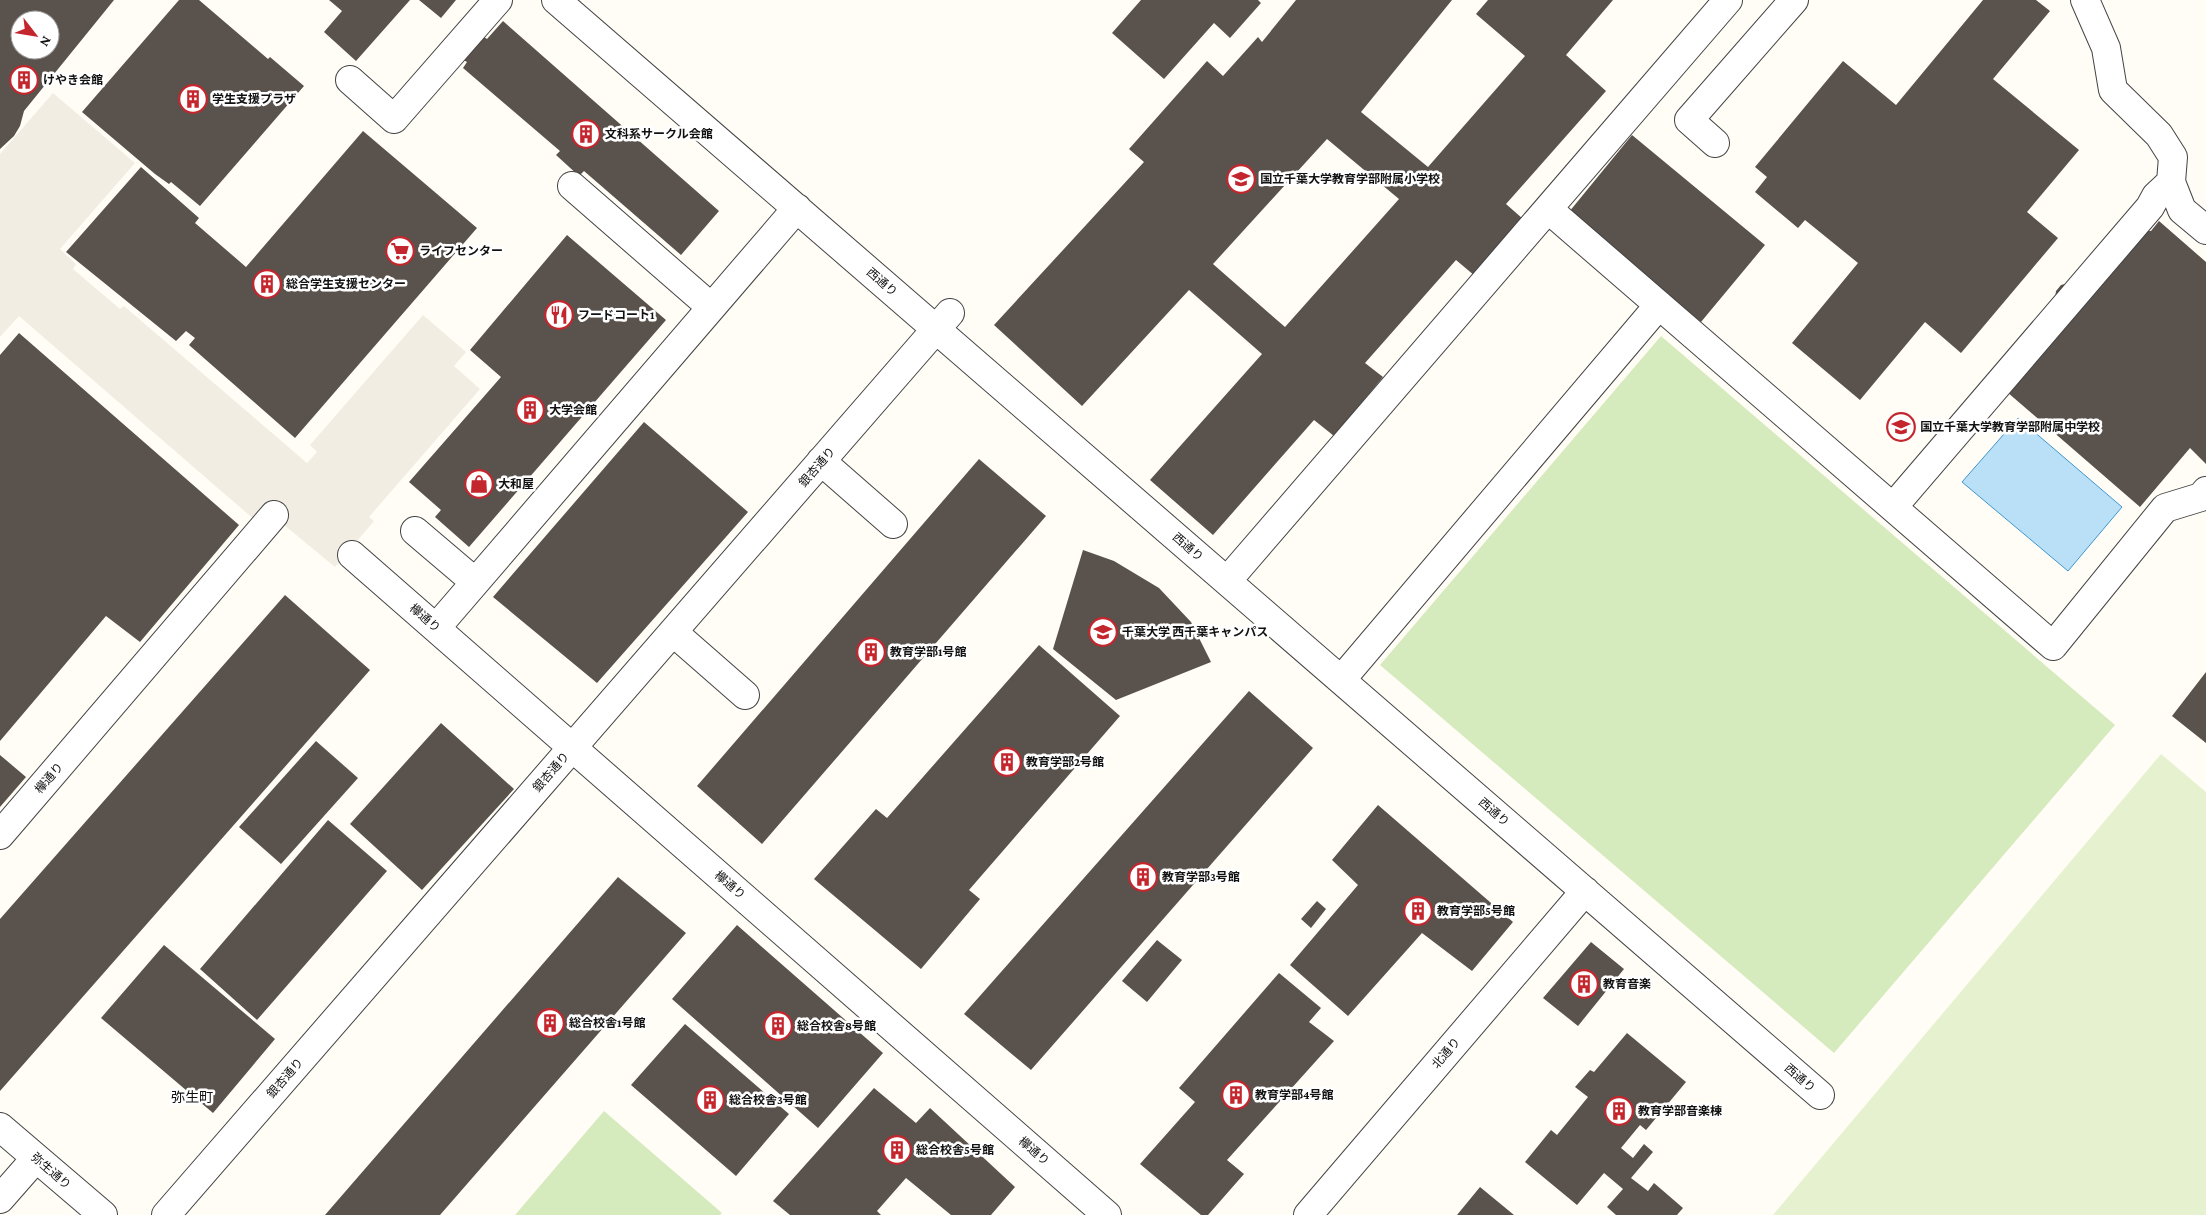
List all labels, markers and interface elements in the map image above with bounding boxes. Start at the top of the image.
north arrow [10,10,60,60]
text: N [37,33,55,50]
building icon: けやき会館 [9,65,39,95]
place label: けやき会館 [43,73,103,87]
building icon: 学生支援プラザ [178,84,208,114]
place label: 学生支援プラザ [212,92,296,106]
building icon: 文科系サークル会館 [571,119,601,149]
place label: 文科系サークル会館 [605,127,713,141]
school or university icon: 国立千葉大学教育学部附属小学校 [1226,164,1256,194]
place label: 国立千葉大学教育学部附属小学校 [1260,172,1440,186]
supermarket icon: ライフセンター [385,236,415,266]
place label: ライフセンター [419,244,503,258]
street label: 西通り [864,265,900,299]
building icon: 総合学生支援センター [252,269,282,299]
place label: 総合学生支援センター [286,277,406,291]
restaurant icon: フードコート1 [544,300,574,330]
place label: フードコート1 [578,308,655,322]
building icon: 大学会館 [515,395,545,425]
place label: 大学会館 [549,403,597,417]
school or university icon: 国立千葉大学教育学部附属中学校 [1886,412,1916,442]
place label: 国立千葉大学教育学部附属中学校 [1920,420,2100,434]
street label: 銀杏通り [796,444,838,490]
shop icon: 大和屋 [464,469,494,499]
place label: 大和屋 [498,477,534,491]
street label: 西通り [1170,530,1206,564]
street label: 欅通り [407,601,443,635]
school or university icon: 千葉大学 西千葉キャンパス [1088,617,1118,647]
place label: 千葉大学 西千葉キャンパス [1122,625,1268,639]
building icon: 教育学部1号館 [856,637,886,667]
place label: 教育学部1号館 [890,645,967,659]
building icon: 教育学部2号館 [992,747,1022,777]
street label: 銀杏通り [530,749,572,795]
place label: 教育学部2号館 [1026,755,1104,769]
street label: 欅通り [32,760,66,796]
street label: 西通り [1476,795,1512,829]
building icon: 教育学部3号館 [1128,862,1158,892]
street label: 欅通り [712,868,748,902]
place label: 教育学部3号館 [1162,870,1240,884]
building icon: 教育学部5号館 [1403,896,1433,926]
place label: 教育学部5号館 [1437,904,1515,918]
building icon: 教育音楽 [1569,969,1599,999]
place label: 教育音楽 [1603,977,1651,991]
building icon: 総合校舎1号館 [535,1008,565,1038]
building icon: 総合校舎8号館 [763,1011,793,1041]
place label: 総合校舎1号館 [569,1016,646,1030]
place label: 総合校舎8号館 [797,1019,876,1033]
street label: 北通り [1429,1035,1463,1071]
street label: 銀杏通り [264,1055,306,1101]
street label: 西通り [1782,1061,1818,1095]
building icon: 教育学部4号館 [1221,1080,1251,1110]
building icon: 総合校舎3号館 [695,1085,725,1115]
place label: 教育学部4号館 [1255,1088,1333,1102]
district label: 弥生町 [171,1089,213,1105]
place label: 総合校舎3号館 [729,1093,807,1107]
building icon: 教育学部音楽棟 [1604,1096,1634,1126]
place label: 教育学部音楽棟 [1638,1104,1722,1118]
street label: 欅通り [1016,1134,1052,1168]
building icon: 総合校舎5号館 [882,1135,912,1165]
place label: 総合校舎5号館 [916,1143,994,1157]
street label: 弥生通り [28,1150,74,1192]

